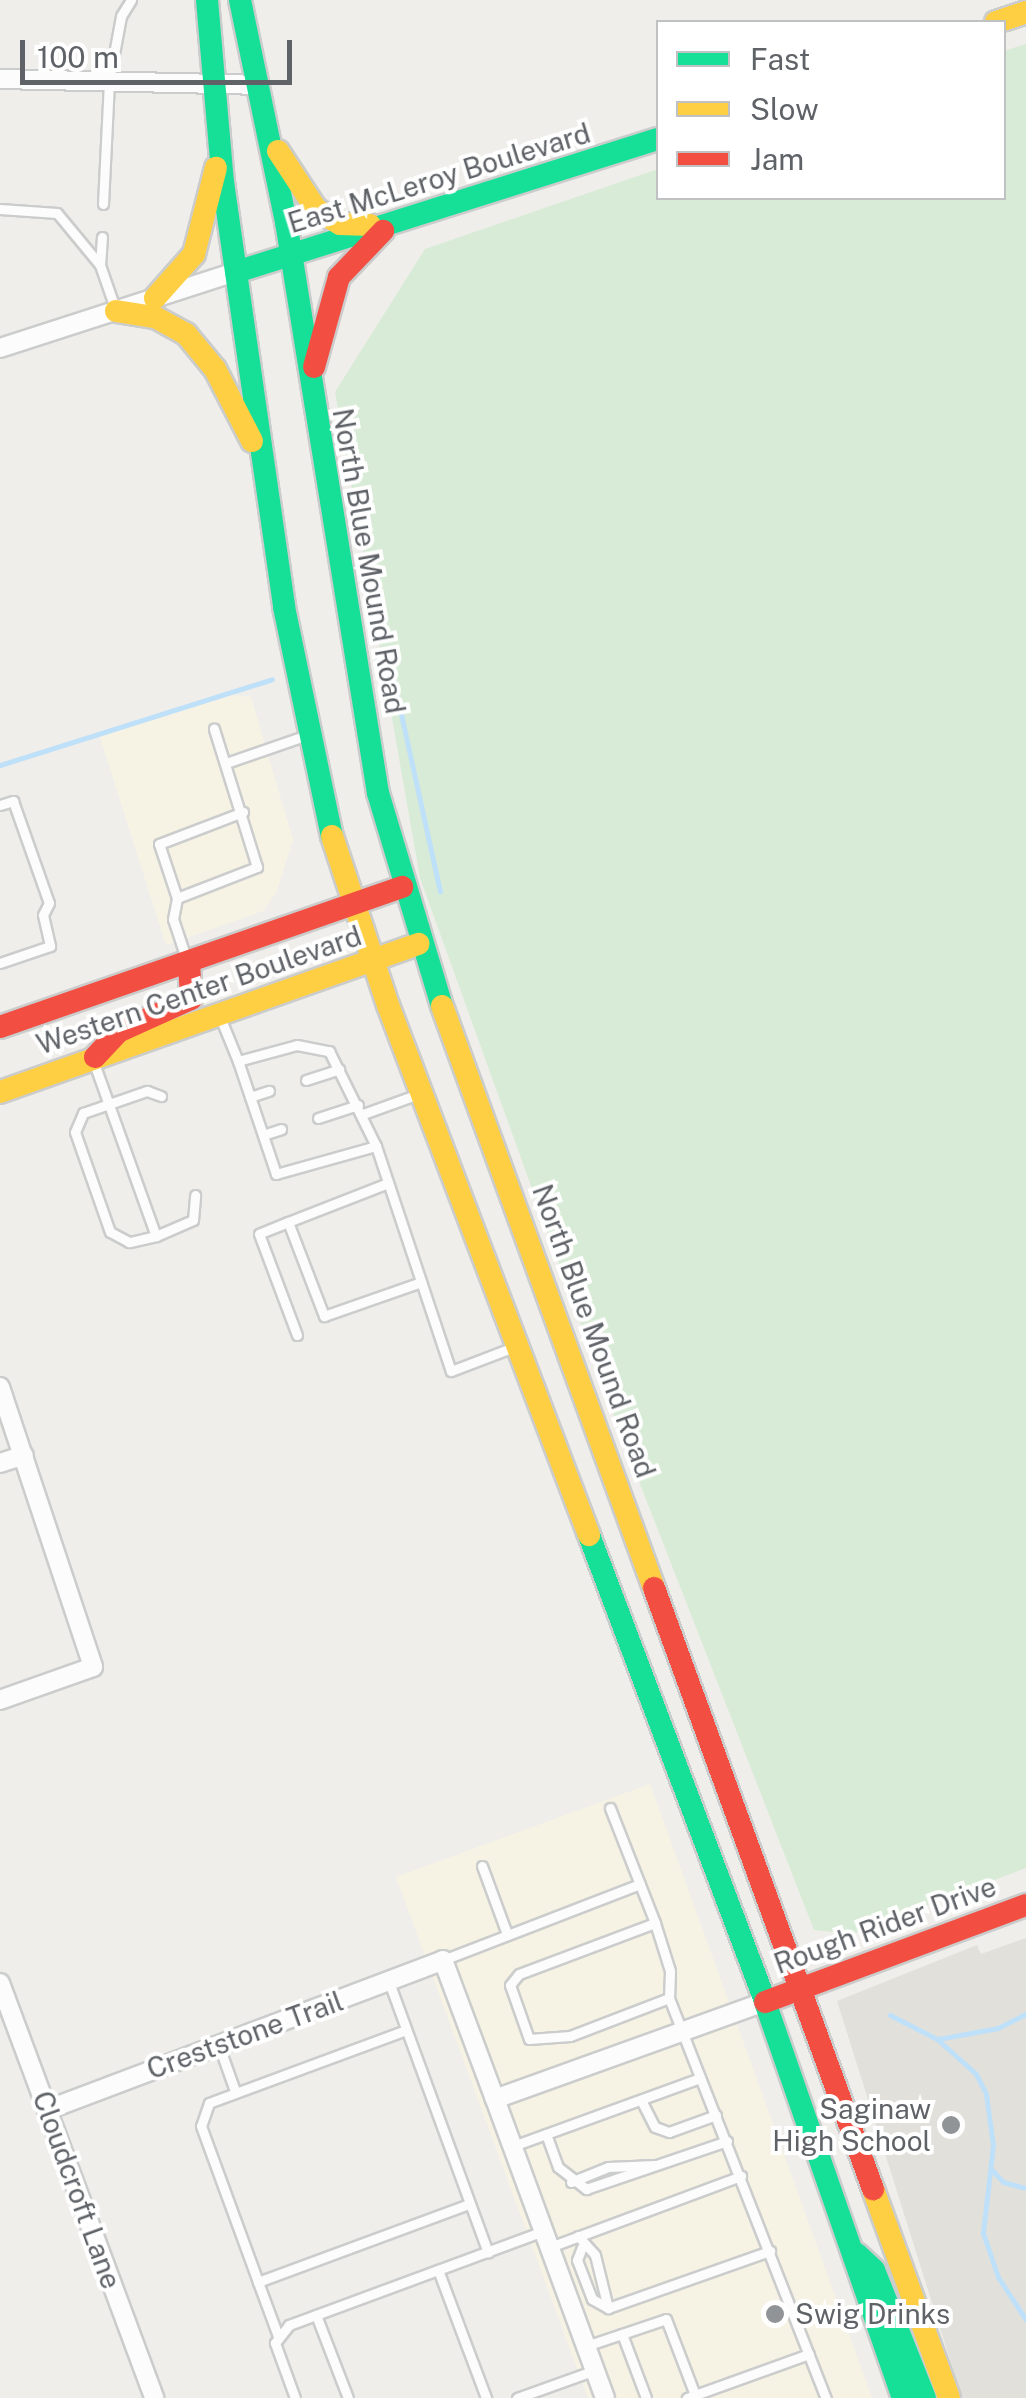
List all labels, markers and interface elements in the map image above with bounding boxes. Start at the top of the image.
scale bar [25,20,298,82]
legend [656,20,1006,200]
text: 100 m [37,39,119,75]
text: Fast [750,41,810,77]
text: Slow [750,91,819,127]
street label: East McLeroy Boulevard [284,116,594,240]
text: Jam [750,141,804,177]
street label: North Blue Mound Road [326,406,412,716]
street label: Western Center Boulevard [32,919,366,1061]
street label: North Blue Mound Road [525,1180,663,1482]
street label: Rough Rider Drive [769,1869,1001,1981]
street label: Creststone Trail [142,1984,348,2086]
street label: Cloudcroft Lane [26,2087,128,2293]
place label: Saginaw High School [772,2092,931,2158]
marker: Saginaw High School [940,2114,962,2136]
place label: Swig Drinks [795,2297,950,2331]
marker: Swig Drinks [764,2303,786,2325]

